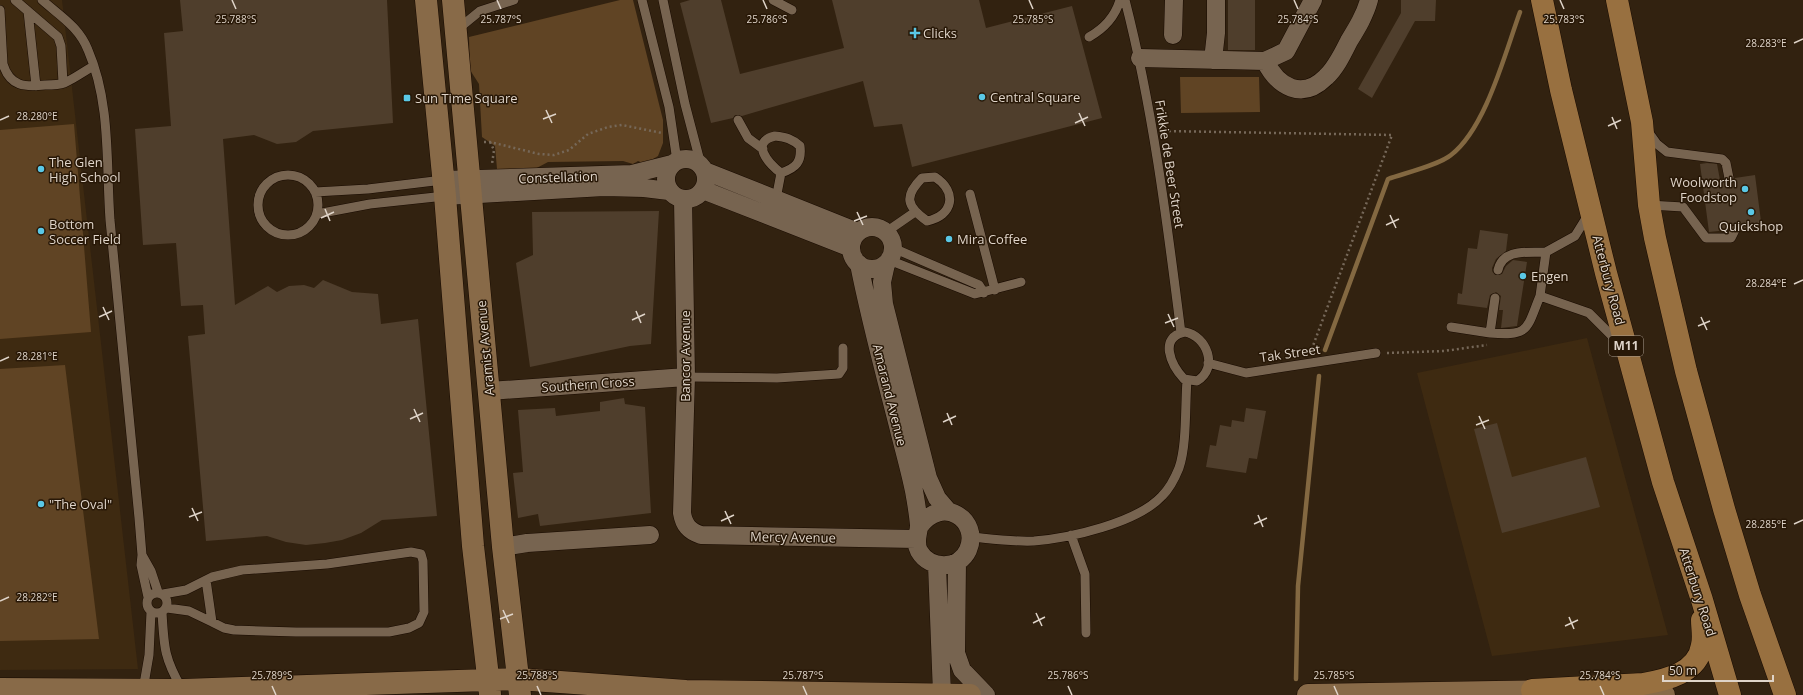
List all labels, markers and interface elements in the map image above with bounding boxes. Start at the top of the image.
text: 25.788°S [216,12,256,26]
text: 25.787°S [481,12,521,26]
text: 25.786°S [747,12,787,26]
text: 25.785°S [1013,12,1053,26]
text: 25.784°S [1278,12,1318,26]
text: 25.783°S [1544,12,1584,26]
place label: Clicks [923,24,957,42]
marker: Clicks [910,28,920,38]
text: 28.283°E [1745,36,1787,50]
place label: Central Square [990,88,1080,106]
place label: Sun Time Square [415,89,518,107]
marker: Central Square [977,92,987,102]
marker: Sun Time Square [402,93,412,103]
street label: Frikkie de Beer Street [1151,99,1189,230]
text: 28.280°E [16,109,58,123]
place label: The Glen High School [49,153,121,186]
marker: The Glen High School [36,164,46,174]
street label: Constellation [518,167,598,187]
place label: Woolworth Foodstop [1670,173,1737,206]
marker: Woolworth Foodstop [1740,184,1750,194]
marker: Quickshop [1746,207,1756,217]
place label: Bottom Soccer Field [49,215,121,248]
place label: Quickshop [1719,217,1783,235]
marker: Bottom Soccer Field [36,226,46,236]
place label: Mira Coffee [957,230,1027,248]
street label: Atterbury Road [1588,233,1630,327]
marker: Mira Coffee [944,234,954,244]
place label: Engen [1531,267,1569,285]
marker: Engen [1518,271,1528,281]
text: 28.284°E [1745,276,1787,290]
street label: Aramist Avenue [472,300,498,396]
street label: Bancor Avenue [676,310,694,402]
road number: M11 [1609,336,1643,356]
street label: Tak Street [1259,340,1322,366]
street label: Amarand Avenue [869,342,911,448]
text: 28.281°E [16,349,58,363]
street label: Southern Cross [541,372,635,396]
place label: "The Oval" [49,495,112,513]
marker: "The Oval" [36,499,46,509]
text: 28.285°E [1745,517,1787,531]
street label: Mercy Avenue [750,527,836,547]
street label: Atterbury Road [1675,545,1721,639]
text: 28.282°E [16,590,58,604]
scale bar [1663,657,1773,683]
text: 50 m [1669,662,1697,679]
text: 25.789°S [252,668,292,682]
text: 25.788°S [517,668,557,682]
text: 25.787°S [783,668,823,682]
text: 25.786°S [1048,668,1088,682]
text: 25.785°S [1314,668,1354,682]
text: 25.784°S [1580,668,1620,682]

